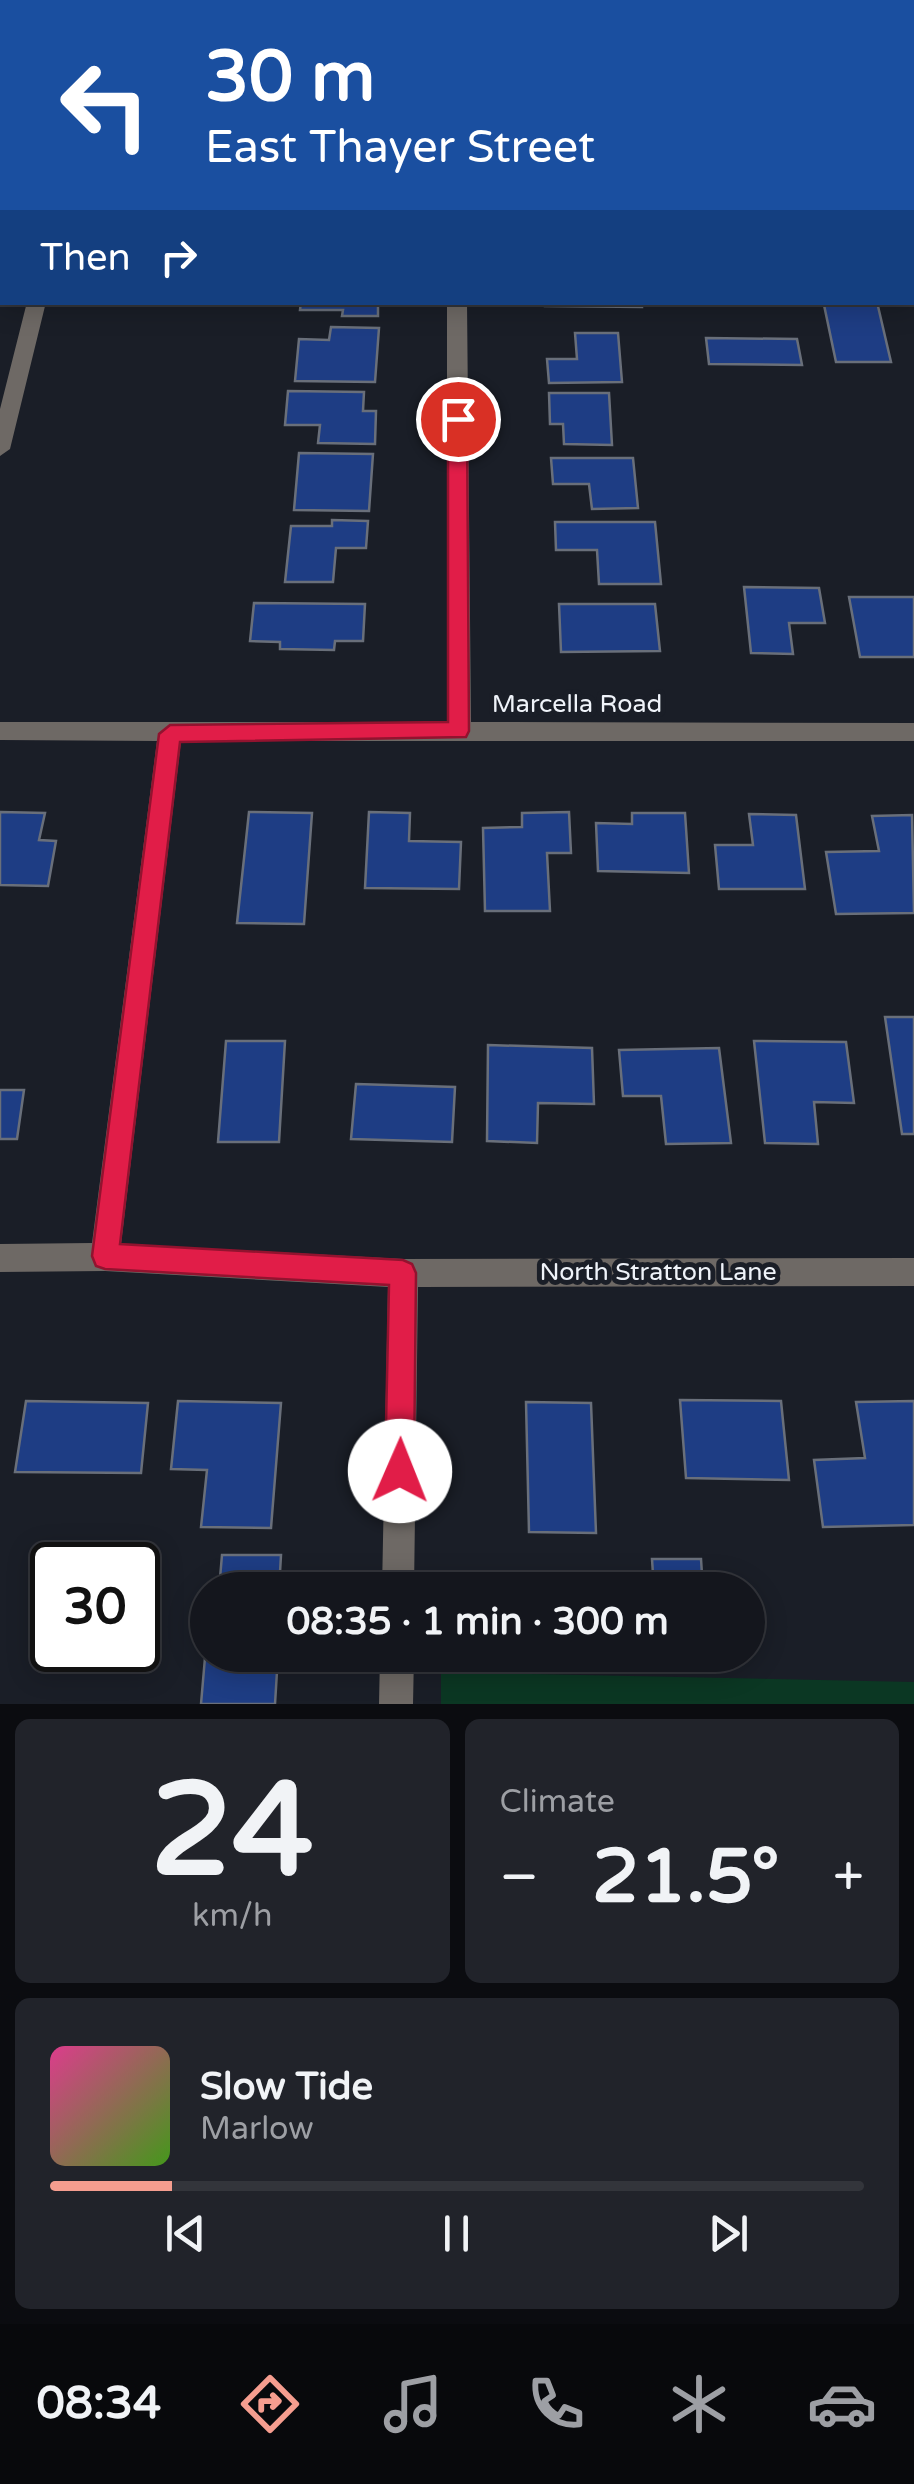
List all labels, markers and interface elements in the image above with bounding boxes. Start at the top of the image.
text: 30 m [205,36,375,120]
icon: left [40,40,170,170]
text: East Thayer Street [205,121,595,175]
icon: right [151,230,206,285]
text: Then [40,235,131,281]
pin [416,377,501,462]
icon: arrive [431,392,486,447]
street label: Marcella Road [492,689,662,719]
street label: North Stratton Lane [539,1257,777,1287]
position arrow [348,1419,452,1523]
speed limit sign: 30 [30,1542,160,1672]
text: 08:35 · 1 min · 300 m [286,1599,669,1645]
text: 24 [151,1754,314,1910]
text: Climate [500,1783,615,1821]
text: 21.5° [592,1832,780,1922]
text: − [500,1845,539,1911]
text: + [833,1845,864,1911]
text: km/h [192,1897,272,1935]
text: Slow Tide [200,2064,373,2110]
text: Marlow [200,2110,314,2148]
icon: previous [158,2206,213,2261]
icon: pause [429,2206,484,2261]
icon: next [701,2206,756,2261]
icon: directions [235,2369,305,2439]
icon: music [378,2369,448,2439]
icon: phone [521,2369,591,2439]
icon: climate [664,2369,734,2439]
icon: car [807,2369,877,2439]
text: 08:34 [37,2377,161,2431]

